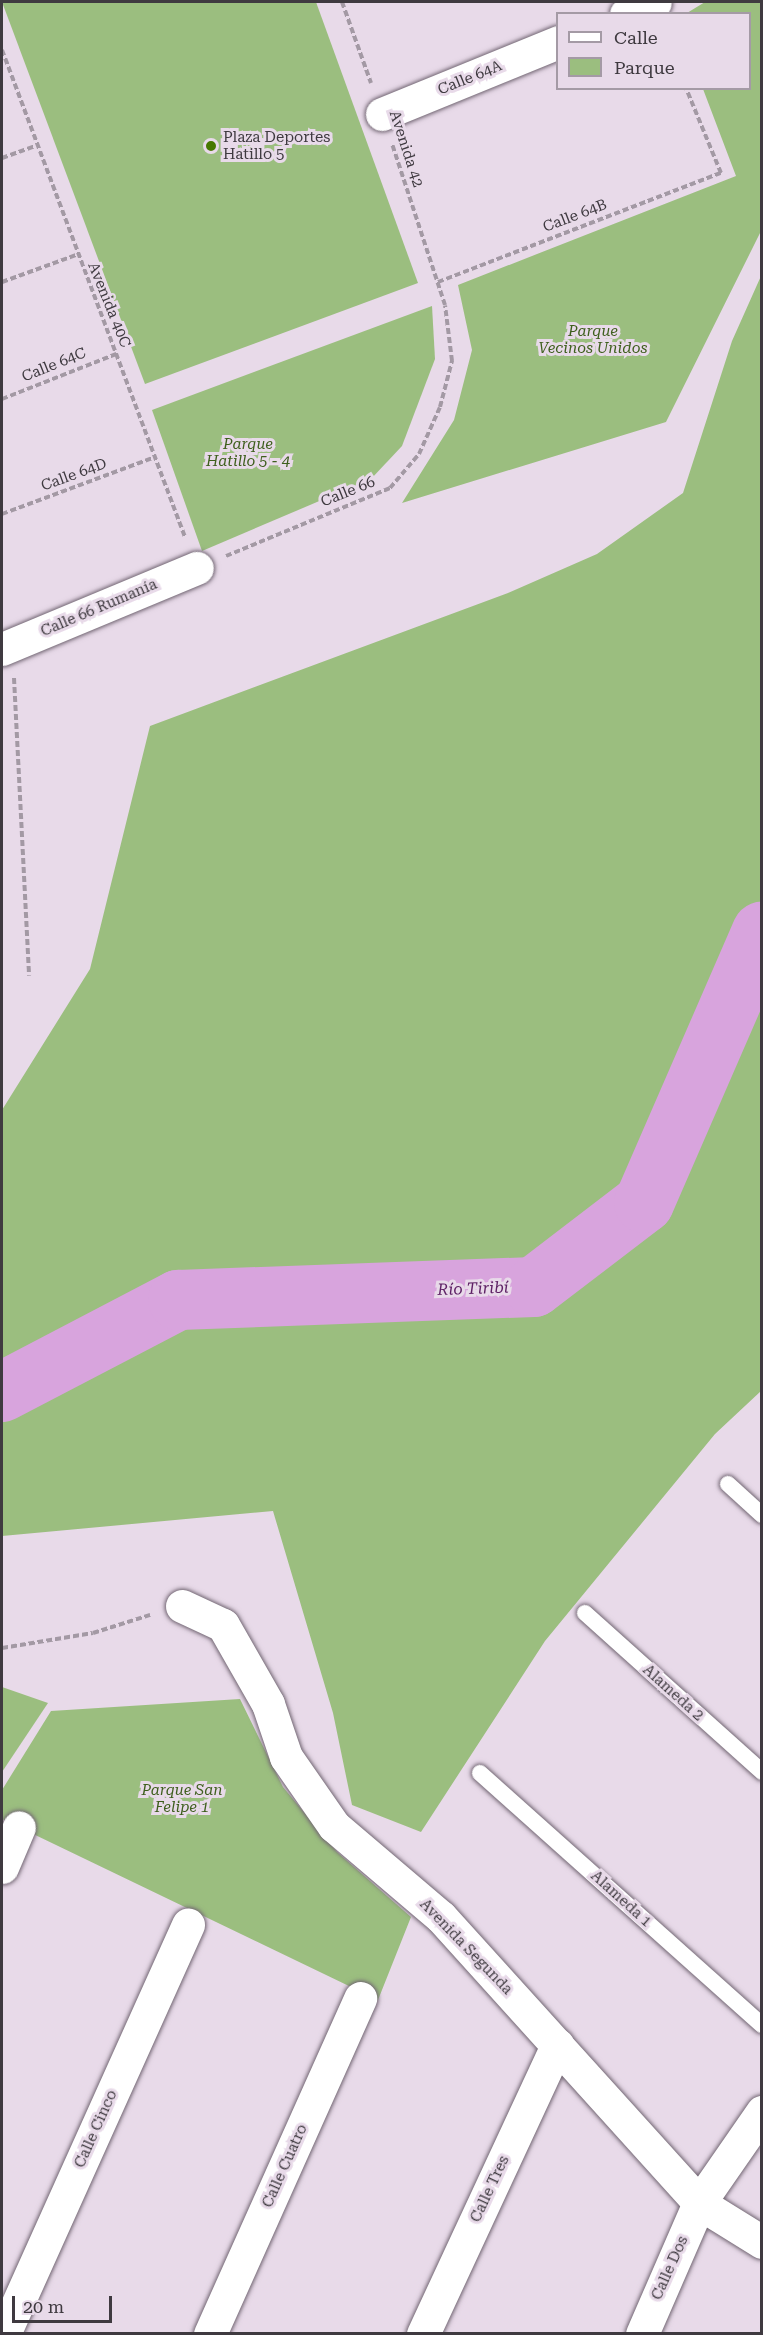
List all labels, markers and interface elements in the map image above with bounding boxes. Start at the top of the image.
legend [556,12,751,90]
text: Calle [614,27,658,48]
street label: Calle 64A [435,57,505,99]
text: Parque [614,57,675,78]
street label: Avenida 42 [385,108,427,190]
place label: Plaza Deportes Hatillo 5 [223,128,330,163]
marker: Plaza Deportes Hatillo 5 [204,139,218,153]
street label: Calle 64B [540,196,610,236]
street label: Avenida 40C [84,260,134,350]
park label: Parque Vecinos Unidos [539,322,647,357]
street label: Calle 64C [19,344,89,386]
park label: Parque Hatillo 5 - 4 [206,435,290,470]
street label: Calle 64D [39,455,109,495]
street label: Calle 66 [318,473,378,511]
street label: Calle 66 Rumanía [38,575,160,641]
water label: Río Tiribí [437,1278,509,1300]
street label: Alameda 2 [639,1661,707,1725]
park label: Parque San Felipe 1 [141,1781,223,1816]
street label: Alameda 1 [587,1867,655,1931]
street label: Avenida Segunda [416,1896,516,1998]
street label: Calle Cinco [71,2087,121,2171]
street label: Calle Cuatro [259,2122,311,2210]
street label: Calle Tres [467,2153,513,2225]
street label: Calle Dos [648,2233,692,2303]
scale bar [15,2284,116,2322]
text: 20 m [23,2296,64,2317]

